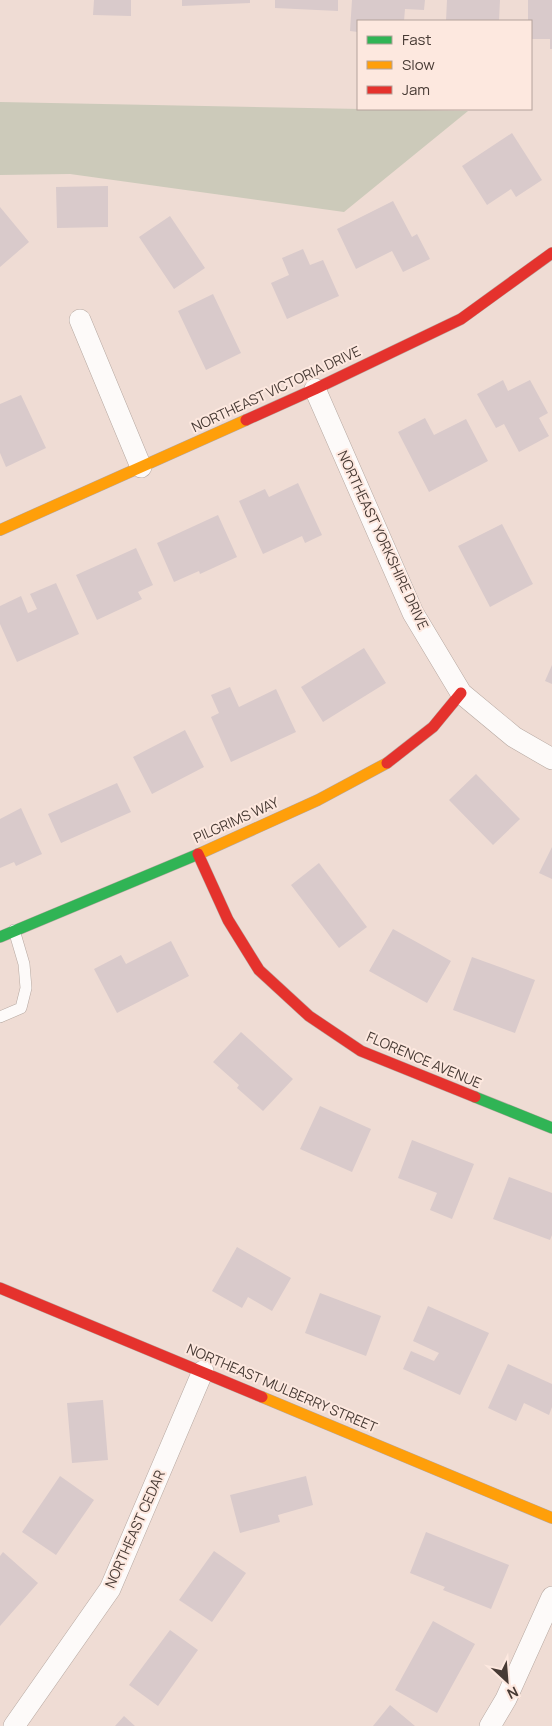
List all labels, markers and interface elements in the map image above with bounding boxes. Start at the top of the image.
legend [357,20,532,110]
text: Fast [402,29,431,50]
text: Slow [402,54,435,75]
text: Jam [402,79,430,100]
street label: NORTHEAST VICTORIA DRIVE [188,341,363,436]
street label: NORTHEAST YORKSHIRE DRIVE [334,447,433,632]
street label: PILGRIMS WAY [190,792,282,847]
street label: FLORENCE AVENUE [364,1027,485,1092]
street label: NORTHEAST MULBERRY STREET [184,1339,381,1437]
street label: NORTHEAST CEDAR [100,1467,169,1591]
north arrow [482,1656,532,1706]
text: N [504,1682,522,1704]

